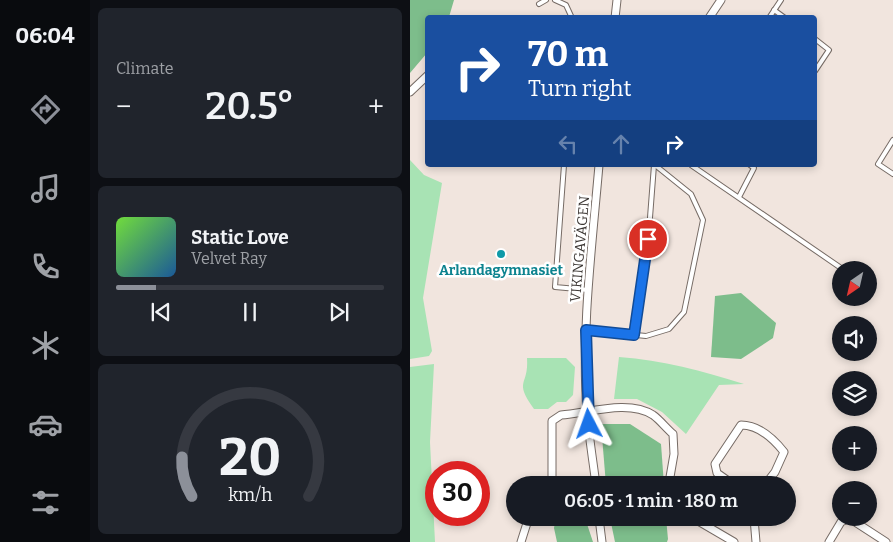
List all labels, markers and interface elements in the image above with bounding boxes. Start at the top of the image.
text: 06:04 [15,22,75,49]
text: 70 m [528,33,608,75]
icon: right [445,35,510,100]
text: Climate [116,59,174,78]
text: Turn right [528,75,631,102]
text: 20.5° [205,83,294,129]
text: − [116,90,131,123]
text: + [368,90,384,123]
icon: directions [28,92,63,127]
icon: left [554,130,582,158]
icon: ahead [607,130,635,158]
icon: right [660,130,688,158]
icon: music [28,171,63,206]
street label: VIKINGAVÄGEN [567,195,593,303]
pin [627,218,669,260]
icon: arrive [634,225,662,253]
text: Static Love [191,226,289,249]
marker: Arlandagymnasiet [495,248,507,260]
icon: phone [28,249,63,284]
text: Velvet Ray [191,249,267,268]
north arrow [832,261,878,306]
map controls [832,261,877,526]
place label: Arlandagymnasiet [439,262,563,279]
icon: previous [147,298,175,326]
icon: pause [236,298,264,326]
icon: next [325,298,353,326]
button: sound [832,316,877,361]
icon: climate [28,328,63,363]
button: layers [832,371,877,416]
position arrow [562,397,614,449]
icon: car [28,407,63,442]
text: 20 [219,426,281,489]
button: + [832,426,877,471]
speed limit sign: 30 [425,461,490,526]
button: − [832,481,877,526]
text: km/h [228,484,272,506]
icon: filters [28,485,63,520]
text: 06:05 · 1 min · 180 m [564,489,738,512]

